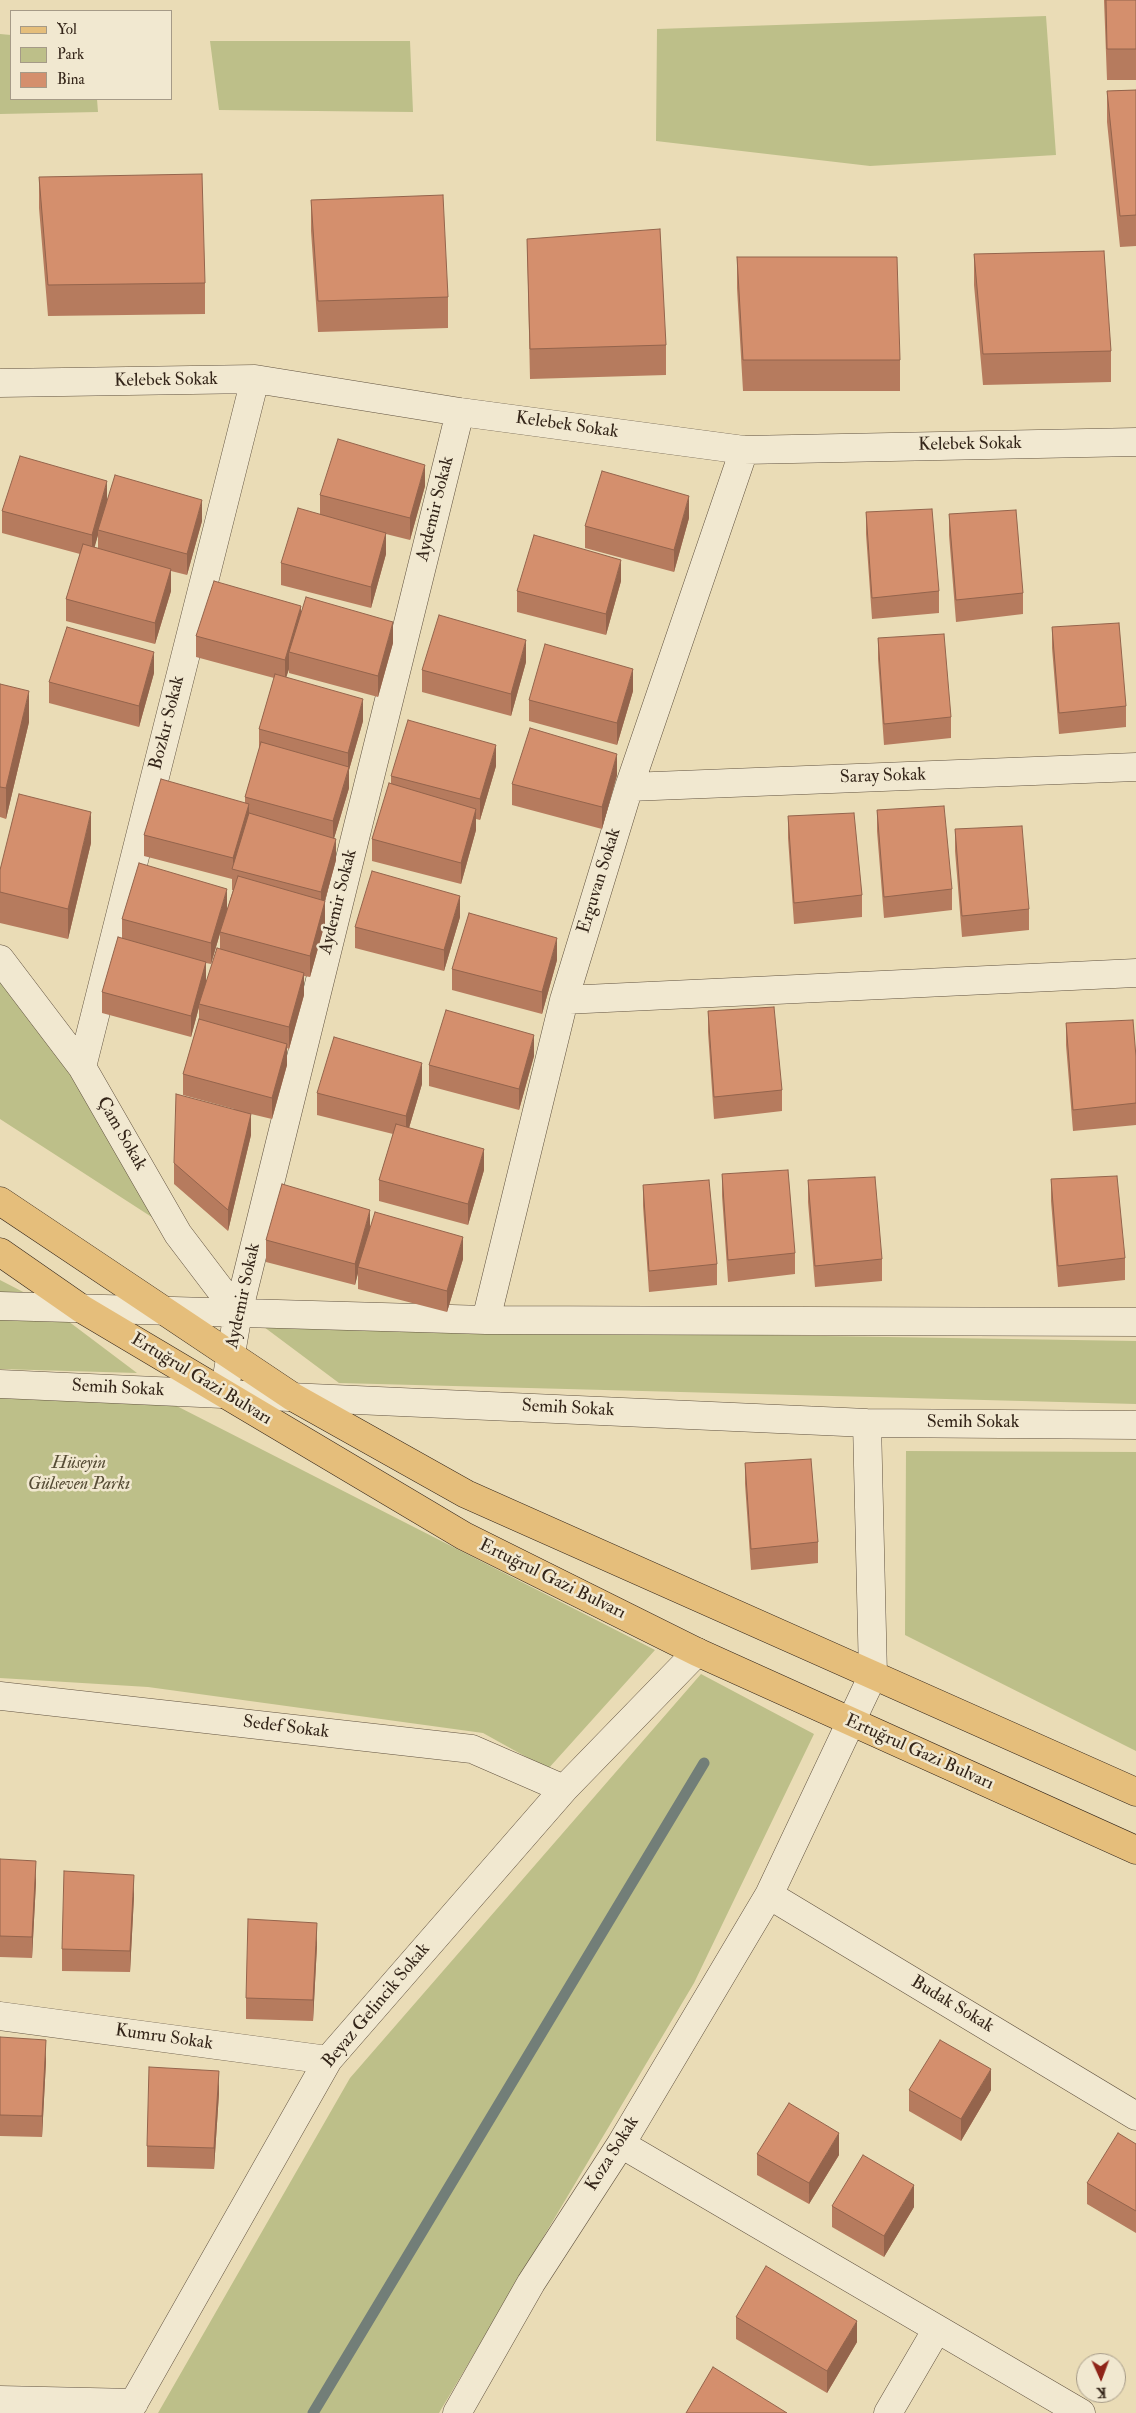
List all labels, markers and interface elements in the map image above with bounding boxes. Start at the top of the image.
legend [10,10,172,100]
text: Yol [57,20,77,39]
text: Park [57,45,84,64]
text: Bina [57,70,85,89]
street label: Kelebek Sokak [114,369,218,393]
street label: Kelebek Sokak [514,408,620,444]
street label: Kelebek Sokak [918,433,1022,457]
street label: Aydemir Sokak [413,454,459,564]
street label: Bozkır Sokak [146,674,190,772]
street label: Saray Sokak [840,765,926,789]
street label: Erguvan Sokak [574,826,626,936]
street label: Aydemir Sokak [316,847,362,957]
street label: Çam Sokak [91,1093,151,1175]
street label: Aydemir Sokak [222,1241,266,1351]
street label: Ertuğrul Gazi Bulvarı [127,1329,275,1431]
street label: Semih Sokak [71,1376,165,1402]
street label: Semih Sokak [521,1396,615,1422]
street label: Semih Sokak [927,1412,1019,1434]
park label: Hüseyin Gülseven Parkı [28,1453,130,1496]
street label: Ertuğrul Gazi Bulvarı [475,1535,629,1625]
street label: Ertuğrul Gazi Bulvarı [841,1711,997,1795]
street label: Sedef Sokak [242,1712,330,1744]
street label: Beyaz Gelincik Sokak [319,1939,435,2073]
street label: Budak Sokak [907,1972,997,2038]
street label: Kumru Sokak [114,2020,214,2056]
street label: Koza Sokak [582,2113,644,2195]
north arrow [1076,2353,1126,2403]
text: K [1096,2384,1107,2401]

